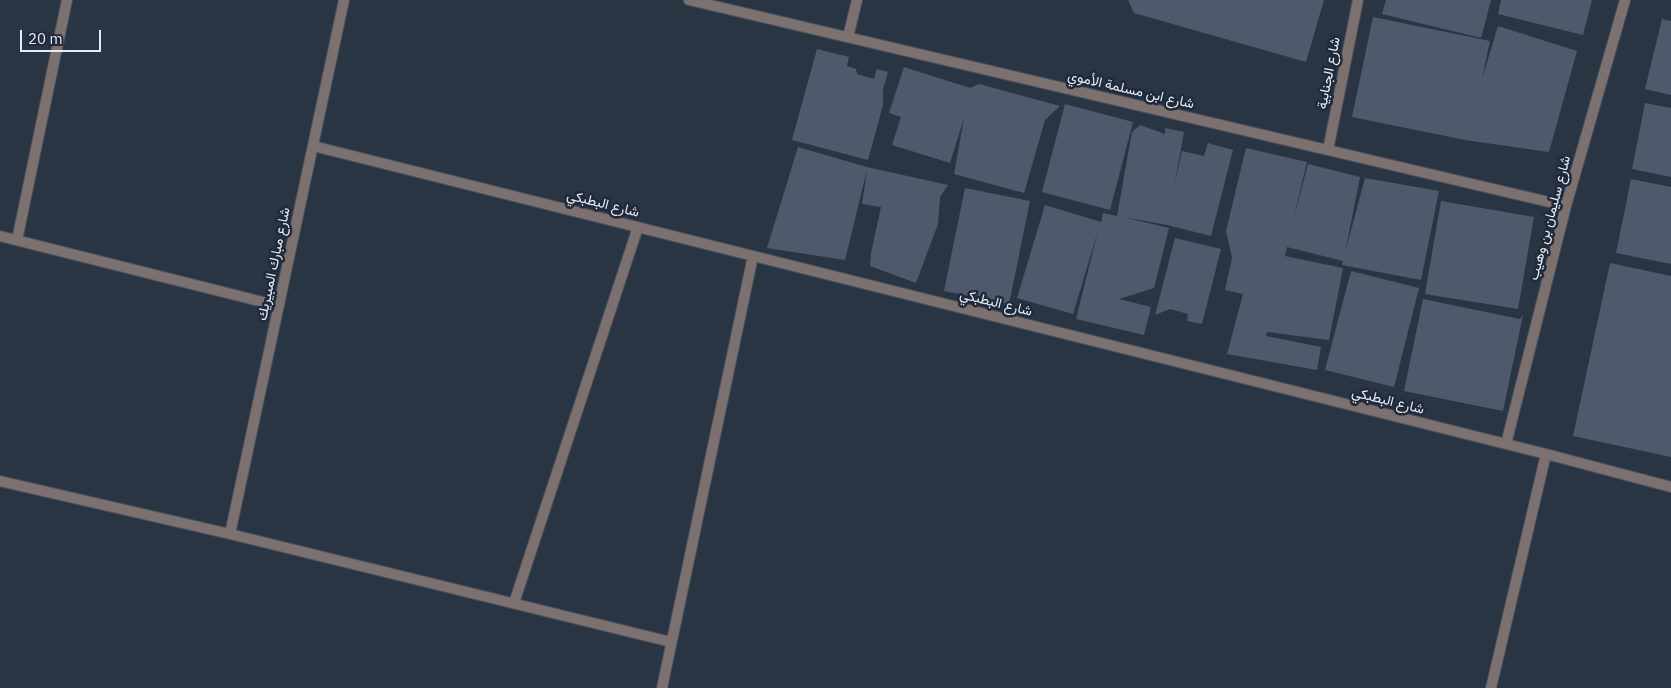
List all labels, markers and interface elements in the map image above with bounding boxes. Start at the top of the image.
scale bar [22,20,104,52]
text: 20 m [28,29,63,48]
street label: شارع الجنابية [1314,36,1344,110]
street label: شارع ابن مسلمة الأموي [1066,67,1196,113]
street label: شارع سليمان بن وهيب [1525,154,1575,282]
street label: شارع البطبكي [565,187,641,221]
street label: شارع مبارك المبيريك [254,206,294,322]
street label: شارع البطبكي [958,286,1034,320]
street label: شارع البطبكي [1350,384,1426,418]

